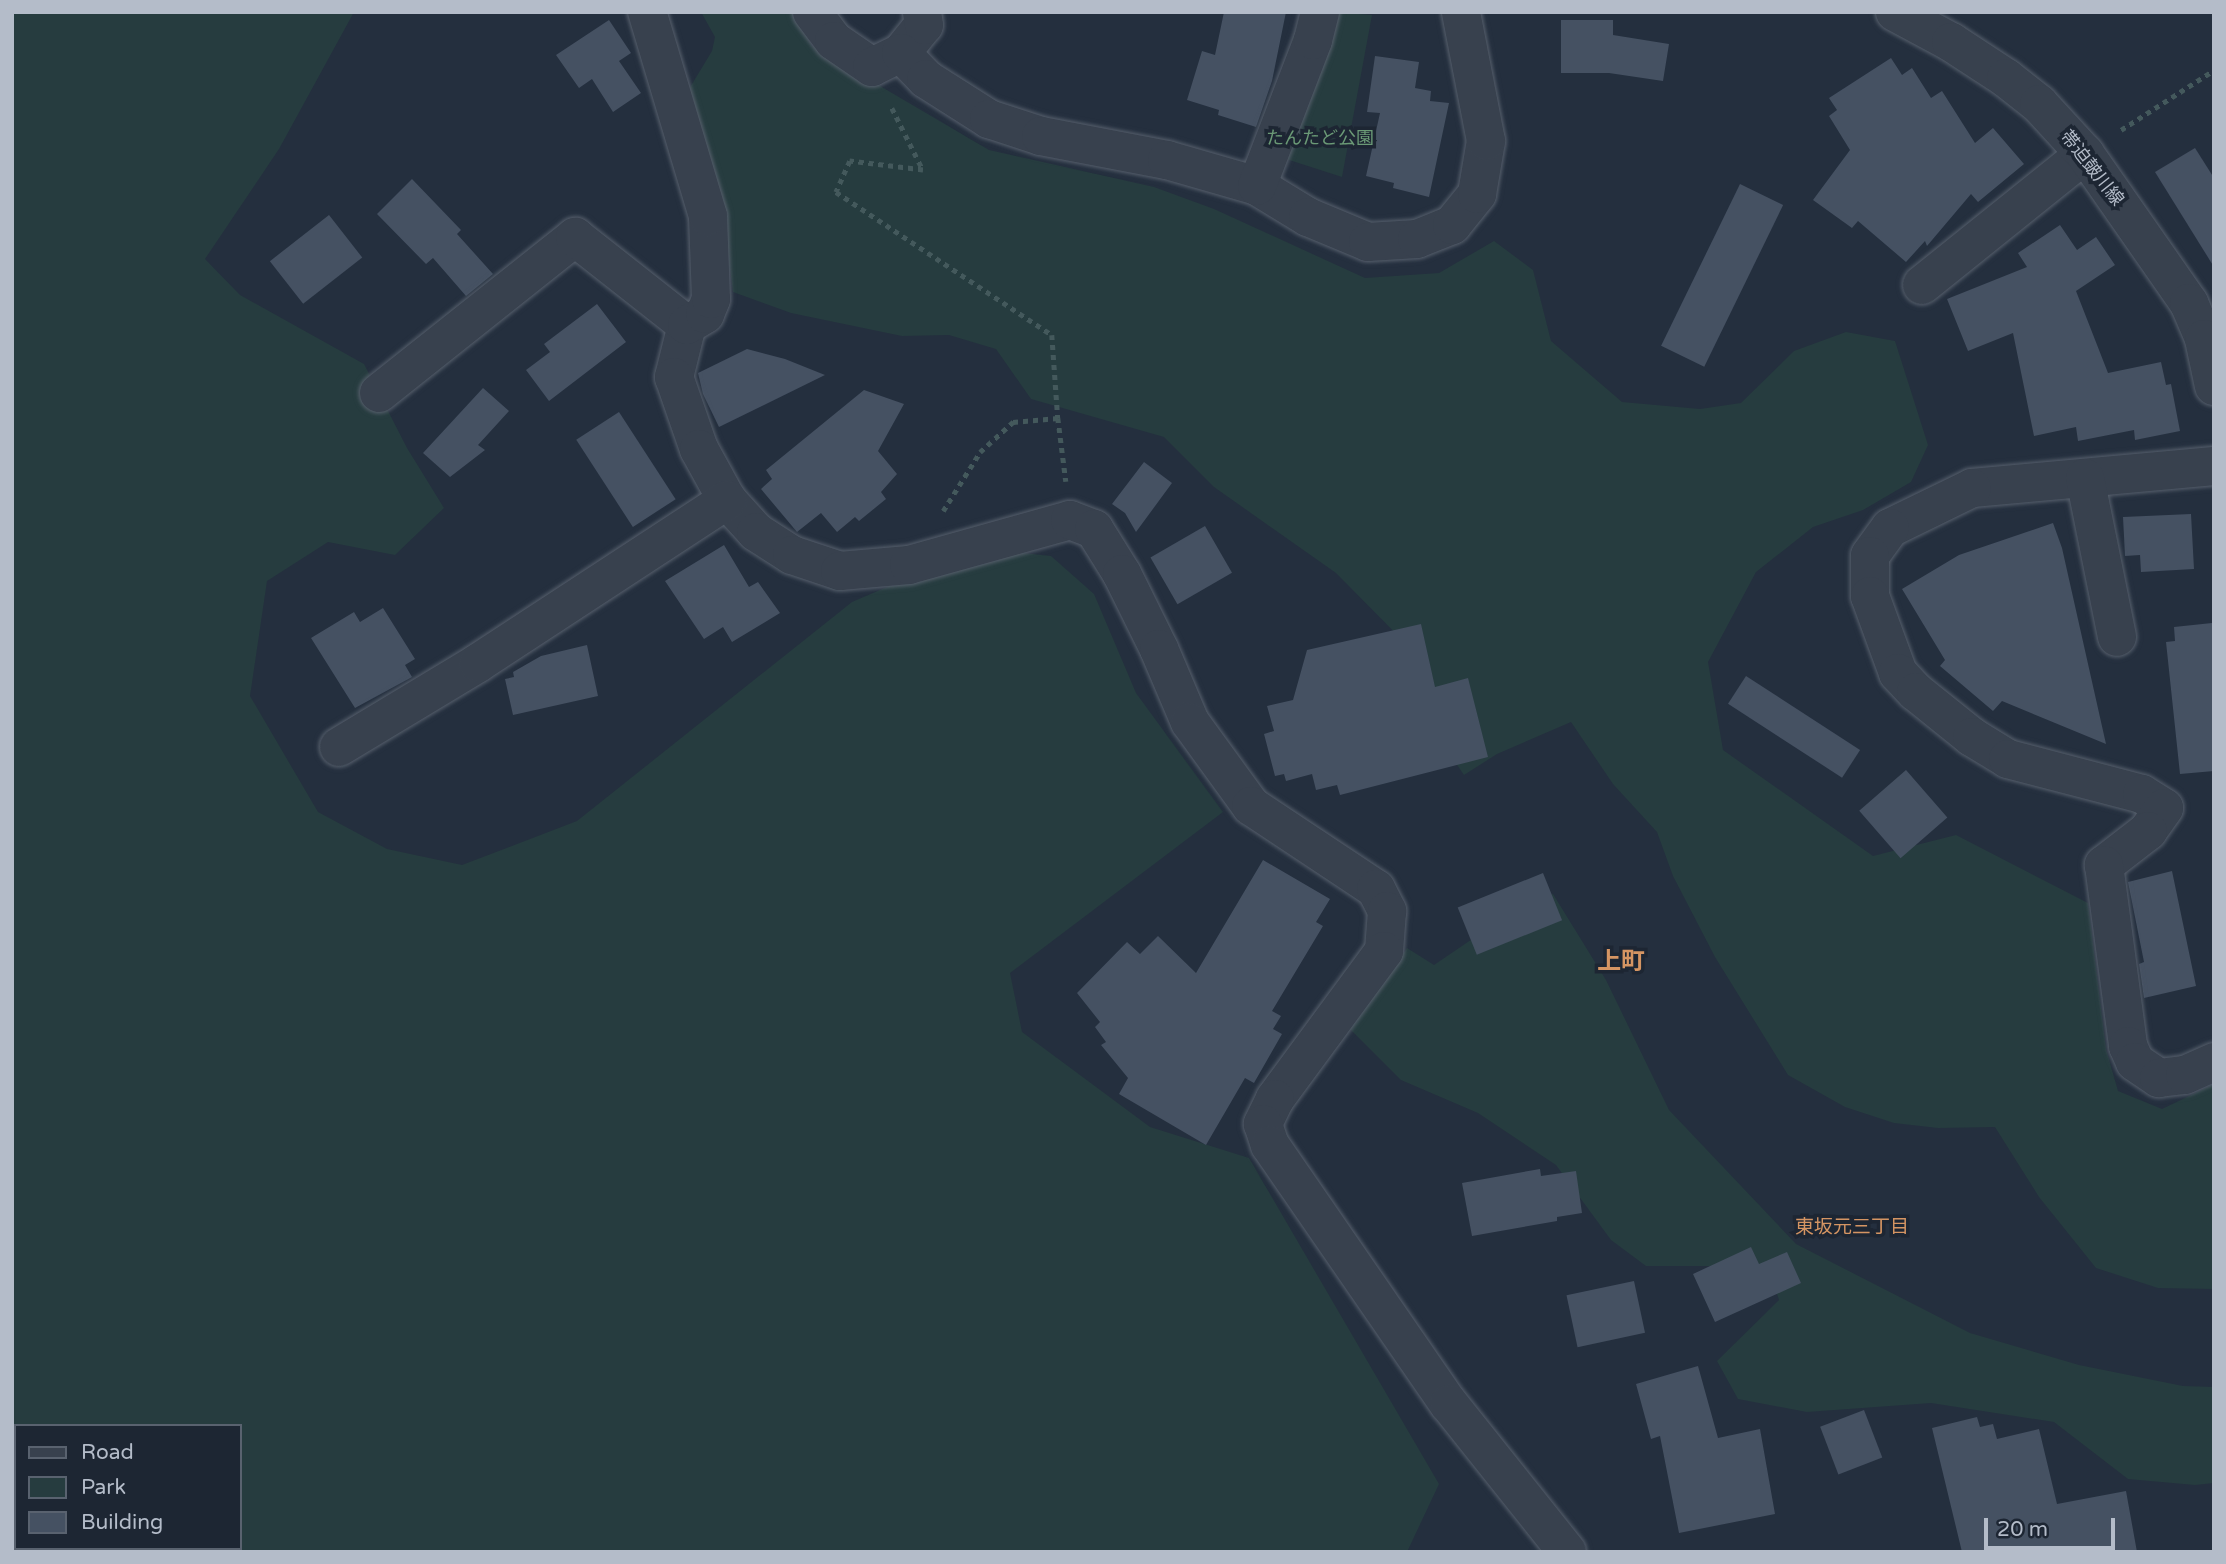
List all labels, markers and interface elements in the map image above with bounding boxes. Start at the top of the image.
street label: 帯迫皷川線 [2056,126,2128,210]
park label: たんたど公園 [1266,127,1374,149]
district label: 上町 [1597,948,1645,976]
district label: 東坂元三丁目 [1795,1217,1909,1239]
legend [14,1424,242,1550]
text: Road [81,1440,134,1465]
text: Park [81,1475,126,1500]
scale bar [1988,1504,2119,1548]
text: Building [81,1510,163,1535]
text: 20 m [1997,1517,2048,1542]

